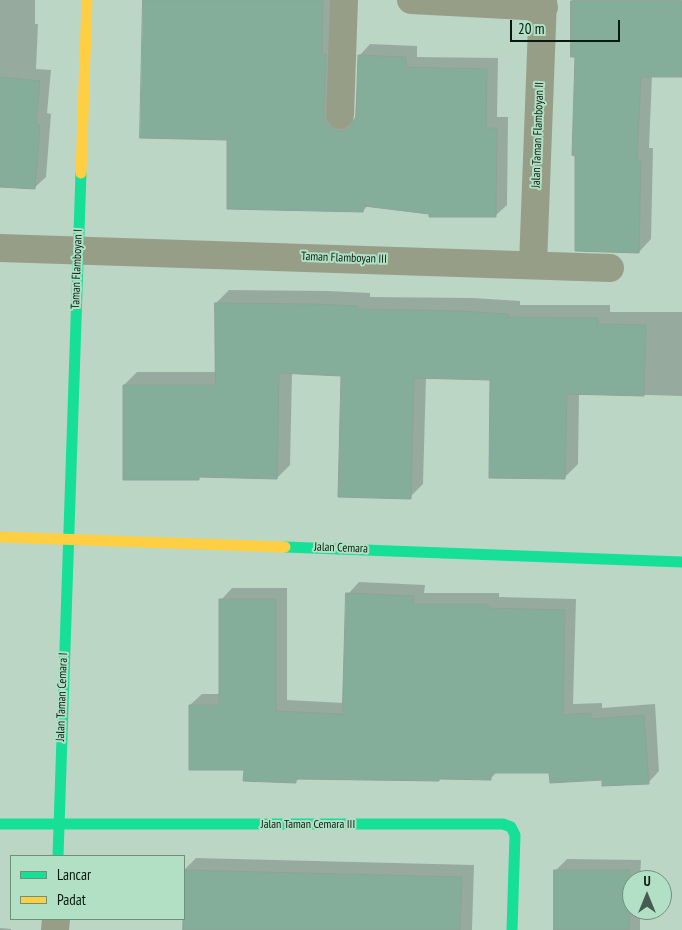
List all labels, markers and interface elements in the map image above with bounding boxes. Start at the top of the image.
scale bar [512,10,622,42]
text: 20 m [518,19,544,38]
street label: Jalan Taman Flamboyan II [529,82,547,188]
street label: Taman Flamboyan I [68,229,86,309]
street label: Taman Flamboyan III [301,249,387,267]
street label: Jalan Cemara [314,540,368,556]
street label: Jalan Taman Cemara I [53,652,71,742]
street label: Jalan Taman Cemara III [261,818,355,832]
legend [10,855,185,920]
text: Lancar [57,865,91,884]
north arrow [622,870,672,920]
text: U [643,872,651,890]
text: Padat [57,890,86,909]

